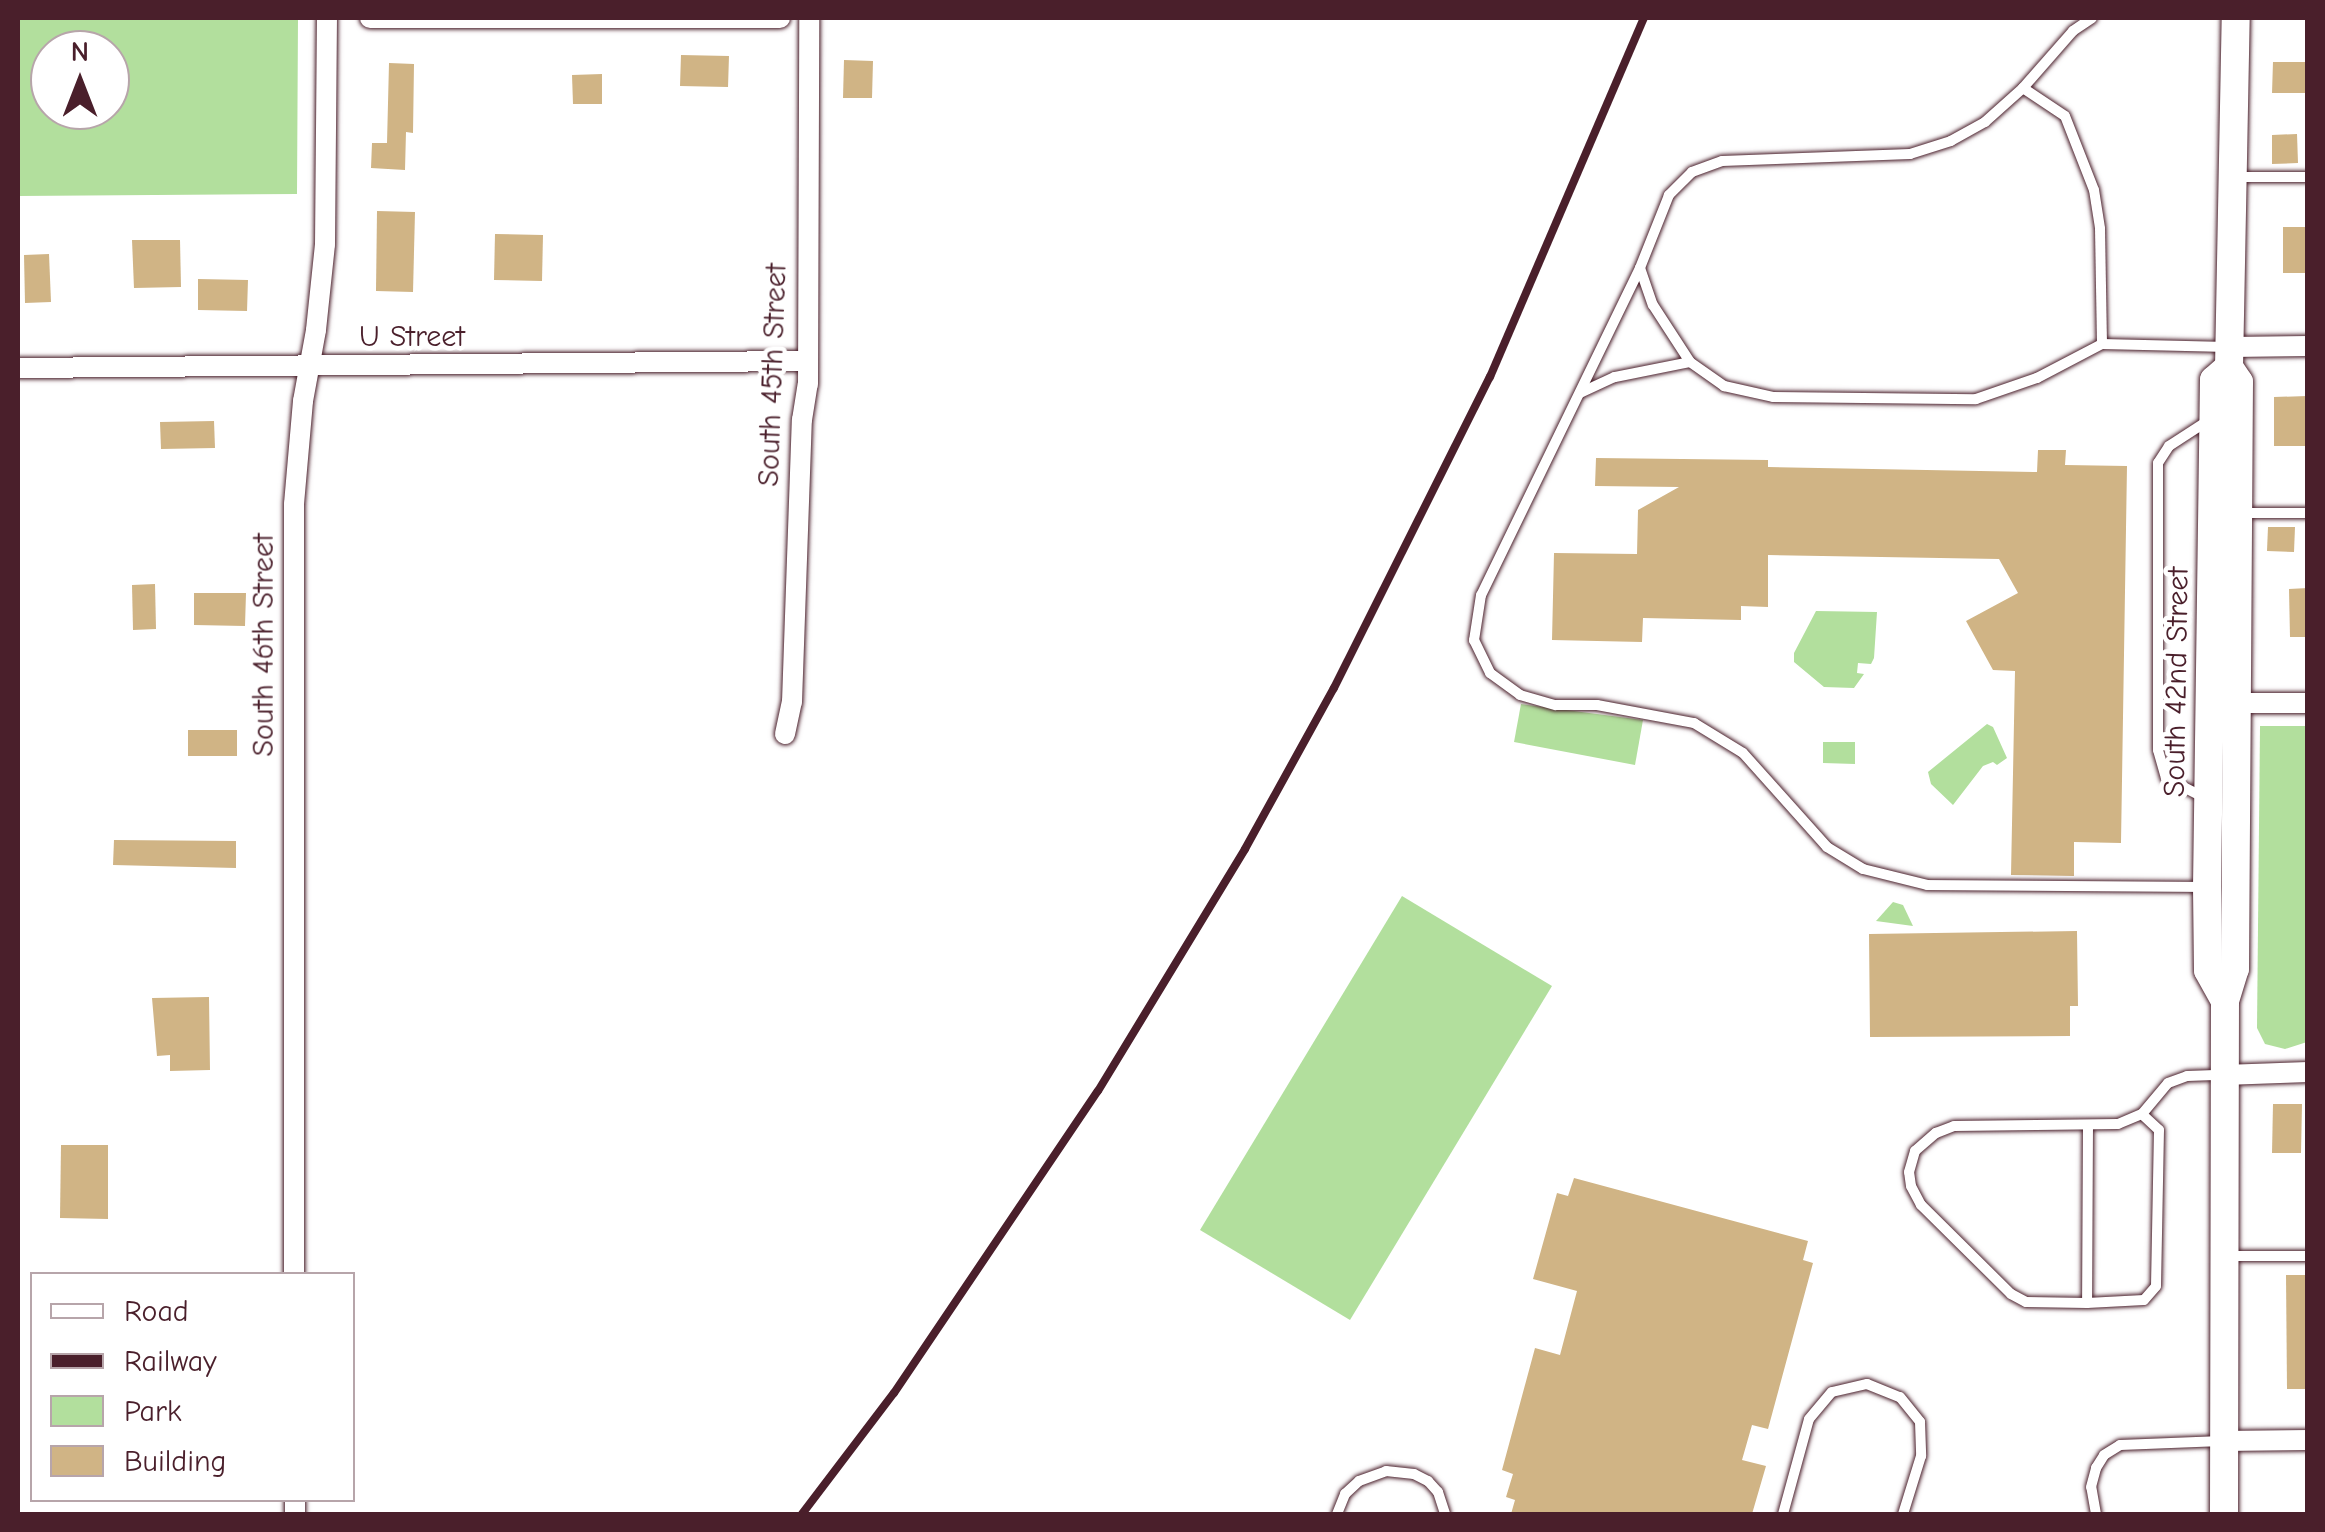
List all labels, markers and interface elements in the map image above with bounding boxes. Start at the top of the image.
north arrow [30,30,130,130]
text: N [71,36,89,68]
street label: South 45th Street [751,263,795,487]
street label: U Street [359,319,465,355]
street label: South 46th Street [246,533,282,757]
street label: South 42nd Street [2157,567,2197,797]
legend [30,1272,355,1502]
text: Road [124,1294,189,1329]
text: Railway [124,1344,217,1379]
text: Park [124,1394,181,1429]
text: Building [124,1444,227,1479]

